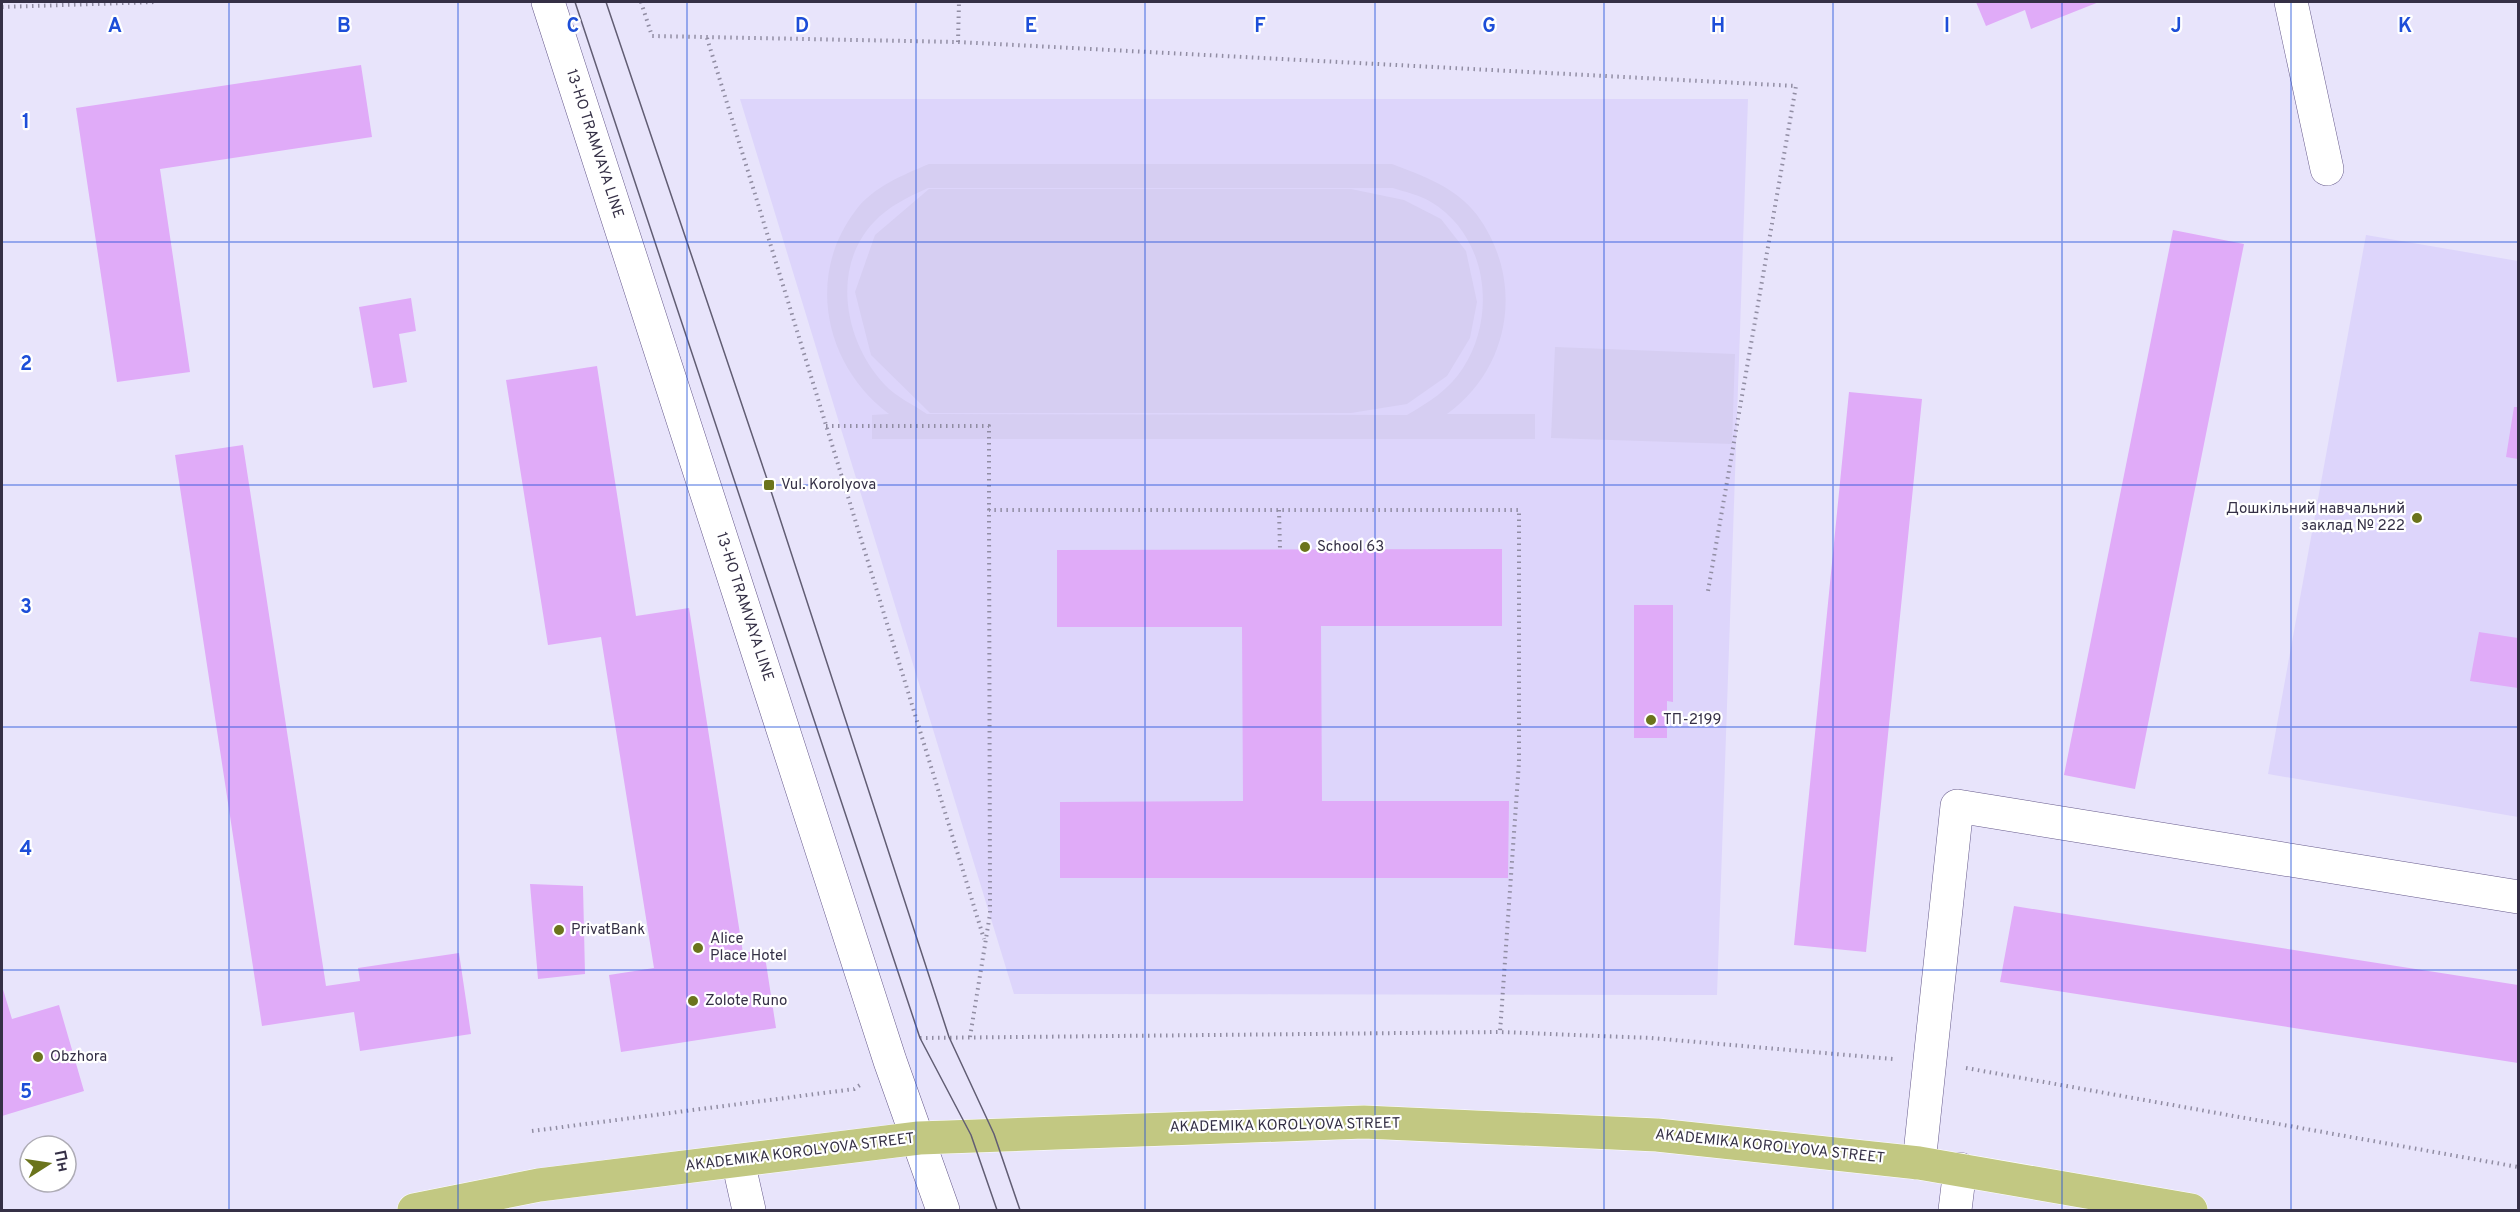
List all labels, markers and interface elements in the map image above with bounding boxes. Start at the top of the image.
text: A [108,14,122,40]
text: B [337,14,351,40]
text: C [567,14,579,40]
text: D [795,14,809,40]
text: E [1025,14,1037,40]
text: F [1254,14,1266,40]
text: G [1482,14,1496,40]
text: H [1711,14,1725,40]
text: I [1944,14,1950,40]
text: J [2170,14,2182,40]
text: K [2398,14,2412,40]
street label: 13-HO TRAMVAYA LINE [561,67,627,221]
text: 1 [22,110,30,136]
text: 2 [20,352,32,378]
place label: Vul. Korolyova [781,476,876,495]
marker: Vul. Korolyova [762,478,776,492]
place label: Дошкільний навчальний заклад № 222 [2226,500,2405,536]
marker: Дошкільний навчальний заклад № 222 [2410,511,2424,525]
street label: 13-HO TRAMVAYA LINE [711,530,777,684]
place label: School 63 [1317,538,1384,557]
marker: School 63 [1298,540,1312,554]
text: 3 [20,595,32,621]
place label: ТП-2199 [1663,711,1721,730]
marker: ТП-2199 [1644,713,1658,727]
text: 4 [20,837,32,863]
place label: PrivatBank [571,921,645,940]
marker: PrivatBank [552,923,566,937]
place label: Alice Place Hotel [710,930,787,966]
marker: Alice Place Hotel [691,941,705,955]
place label: Zolote Runo [705,992,787,1011]
marker: Zolote Runo [686,994,700,1008]
place label: Obzhora [50,1048,107,1067]
marker: Obzhora [31,1050,45,1064]
text: 5 [20,1080,32,1106]
street label: AKADEMIKA KOROLYOVA STREET [1169,1114,1401,1138]
street label: AKADEMIKA KOROLYOVA STREET [1654,1125,1886,1169]
street label: AKADEMIKA KOROLYOVA STREET [684,1130,916,1176]
north arrow [18,1134,78,1194]
text: Пн [49,1149,73,1174]

